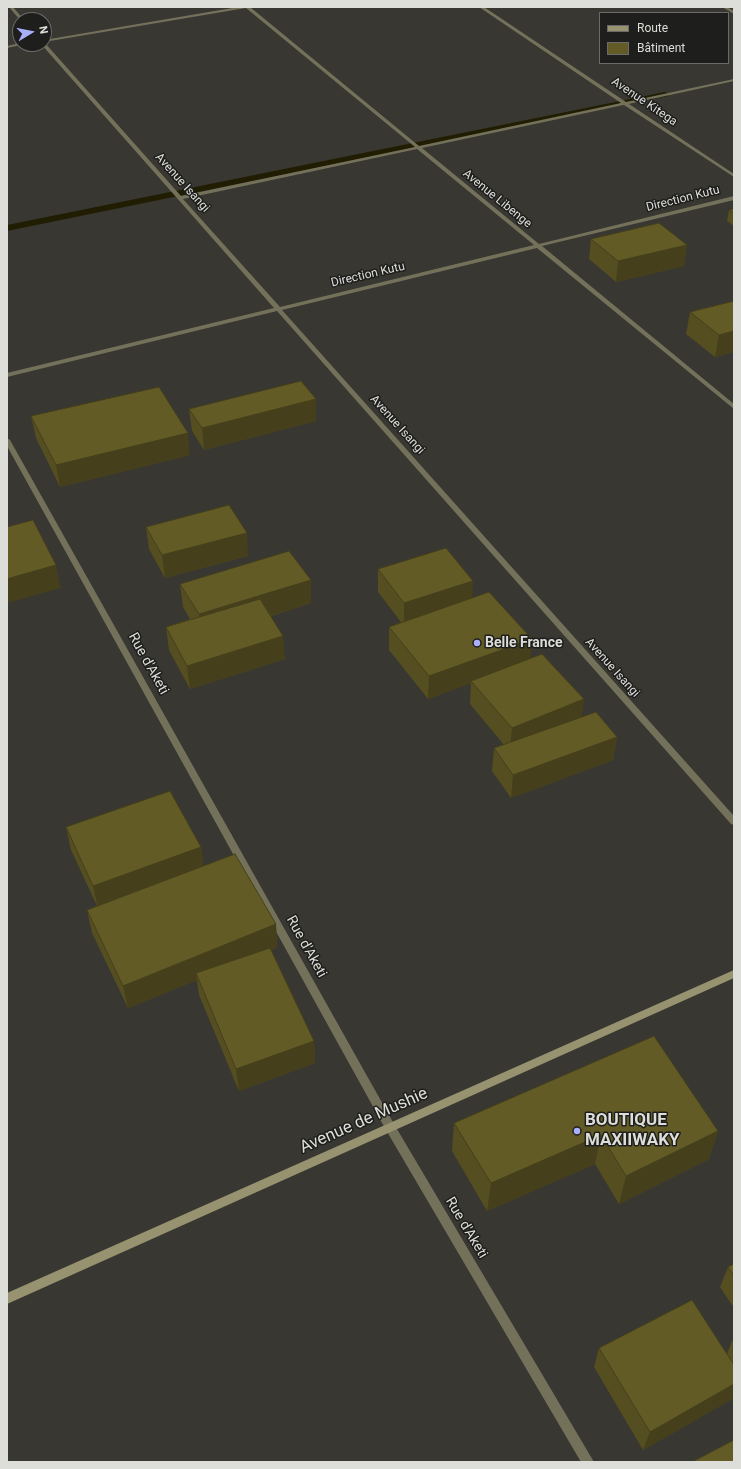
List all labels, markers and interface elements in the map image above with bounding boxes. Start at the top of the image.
north arrow [12,12,52,52]
legend [599,12,729,64]
text: Route [637,21,668,35]
text: N [36,25,50,35]
text: Bâtiment [637,41,685,55]
street label: Avenue Kitega [608,75,680,129]
street label: Avenue Isangi [152,151,212,215]
street label: Avenue Libenge [460,167,534,231]
street label: Direction Kutu [645,183,721,215]
street label: Direction Kutu [330,260,406,290]
street label: Avenue Isangi [367,393,427,457]
street label: Rue d'Aketi [124,630,172,698]
place label: Belle France [485,635,563,651]
street label: Avenue Isangi [582,636,642,700]
marker: Belle France [472,638,482,648]
street label: Rue d'Aketi [282,913,330,981]
street label: Avenue de Mushie [297,1084,431,1158]
place label: BOUTIQUE MAXIIWAKY [585,1111,679,1151]
marker: BOUTIQUE MAXIIWAKY [572,1126,582,1136]
street label: Rue d'Aketi [441,1194,491,1262]

